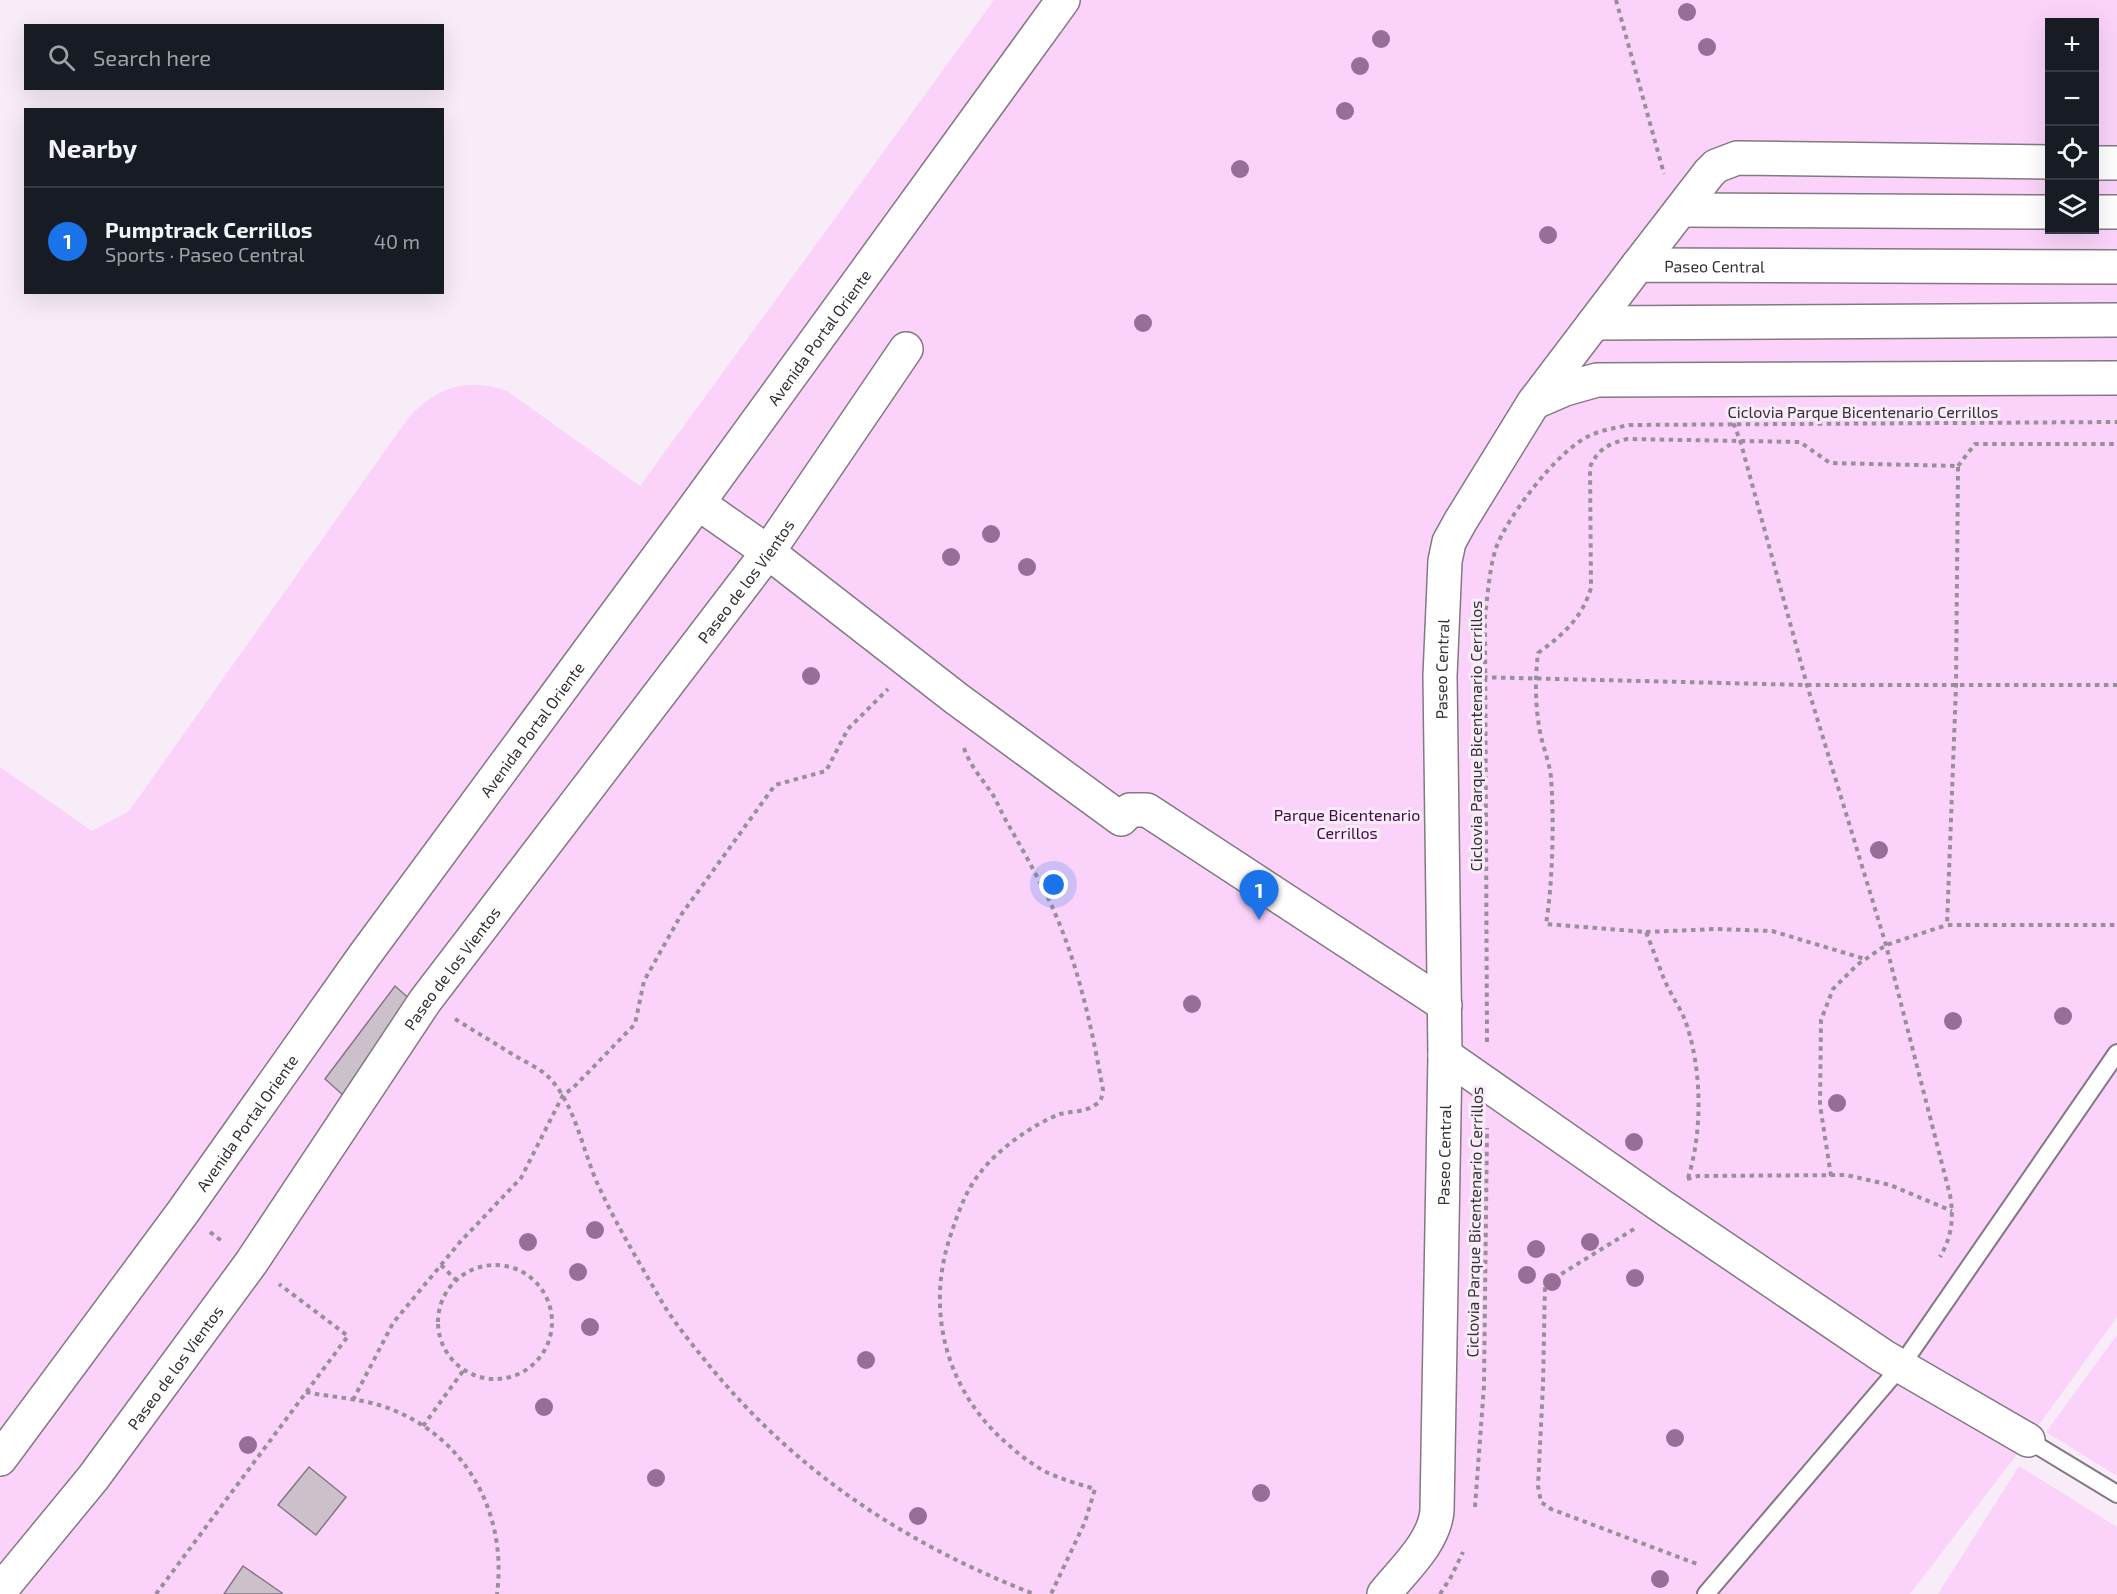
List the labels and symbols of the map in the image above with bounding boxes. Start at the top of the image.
street label: Paseo Central [1664,256,1765,275]
street label: Avenida Portal Oriente [763,265,874,408]
street label: Ciclovia Parque Bicentenario Cerrillos [1728,402,1998,421]
street label: Paseo de los Vientos [693,515,797,646]
street label: Ciclovia Parque Bicentenario Cerrillos [1466,601,1485,871]
street label: Paseo Central [1430,618,1452,720]
street label: Avenida Portal Oriente [475,658,587,800]
park label: Parque Bicentenario Cerrillos [1274,805,1420,842]
your location [1039,870,1068,899]
pin: 1 [1240,870,1278,920]
street label: Paseo de los Vientos [399,902,503,1033]
street label: Avenida Portal Oriente [192,1051,301,1194]
street label: Ciclovia Parque Bicentenario Cerrillos [1462,1086,1486,1358]
street label: Paseo Central [1433,1104,1454,1206]
street label: Paseo de los Vientos [123,1301,226,1433]

